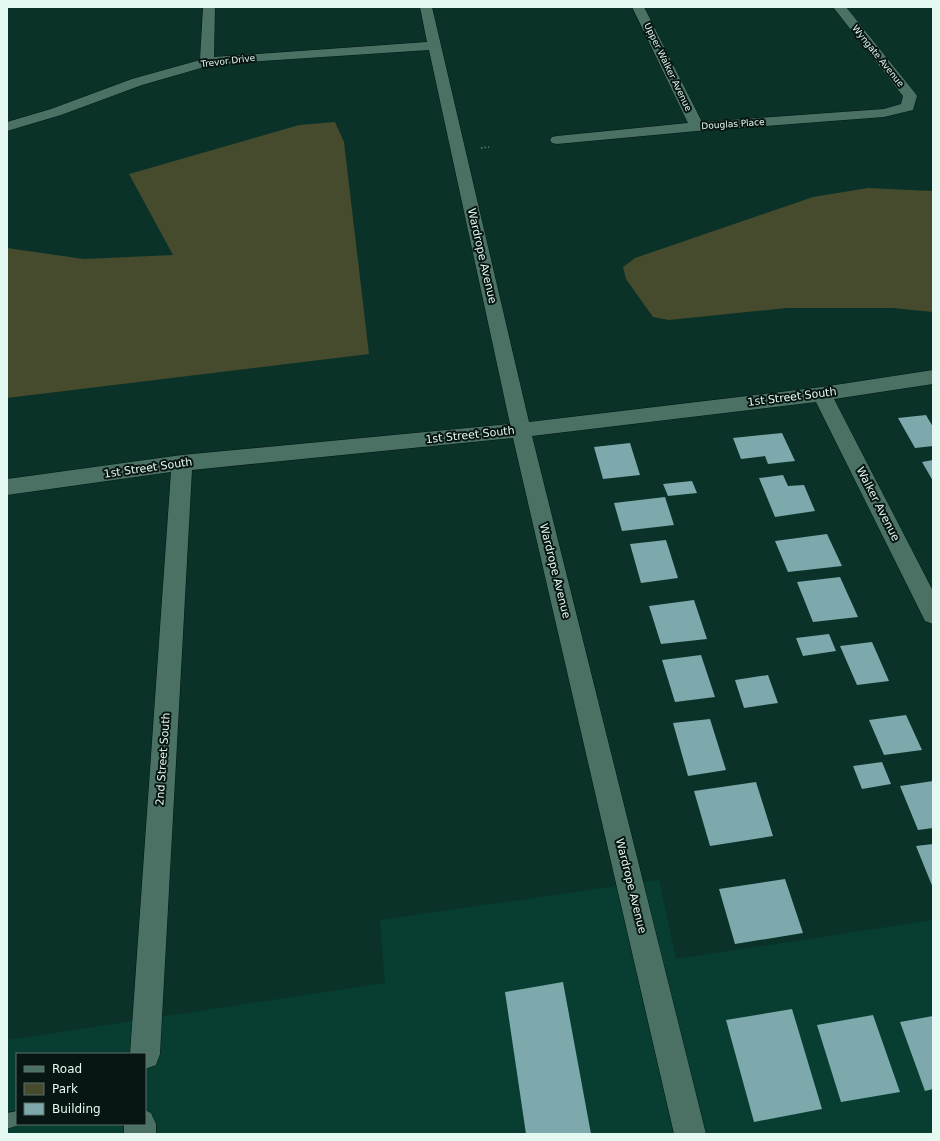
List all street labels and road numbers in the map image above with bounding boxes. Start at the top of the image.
street label: Upper Walker Avenue [642,21,694,113]
street label: Wyngate Avenue [850,23,906,89]
street label: Trevor Drive [199,53,256,69]
street label: Douglas Place [701,117,765,131]
street label: Wardrope Avenue [465,207,499,305]
street label: 1st Street South [747,385,837,409]
street label: 1st Street South [425,424,515,446]
street label: 1st Street South [103,455,193,481]
street label: Walker Avenue [854,465,902,544]
street label: Wardrope Avenue [537,522,573,620]
street label: 2nd Street South [153,712,173,806]
street label: Wardrope Avenue [613,837,649,935]

